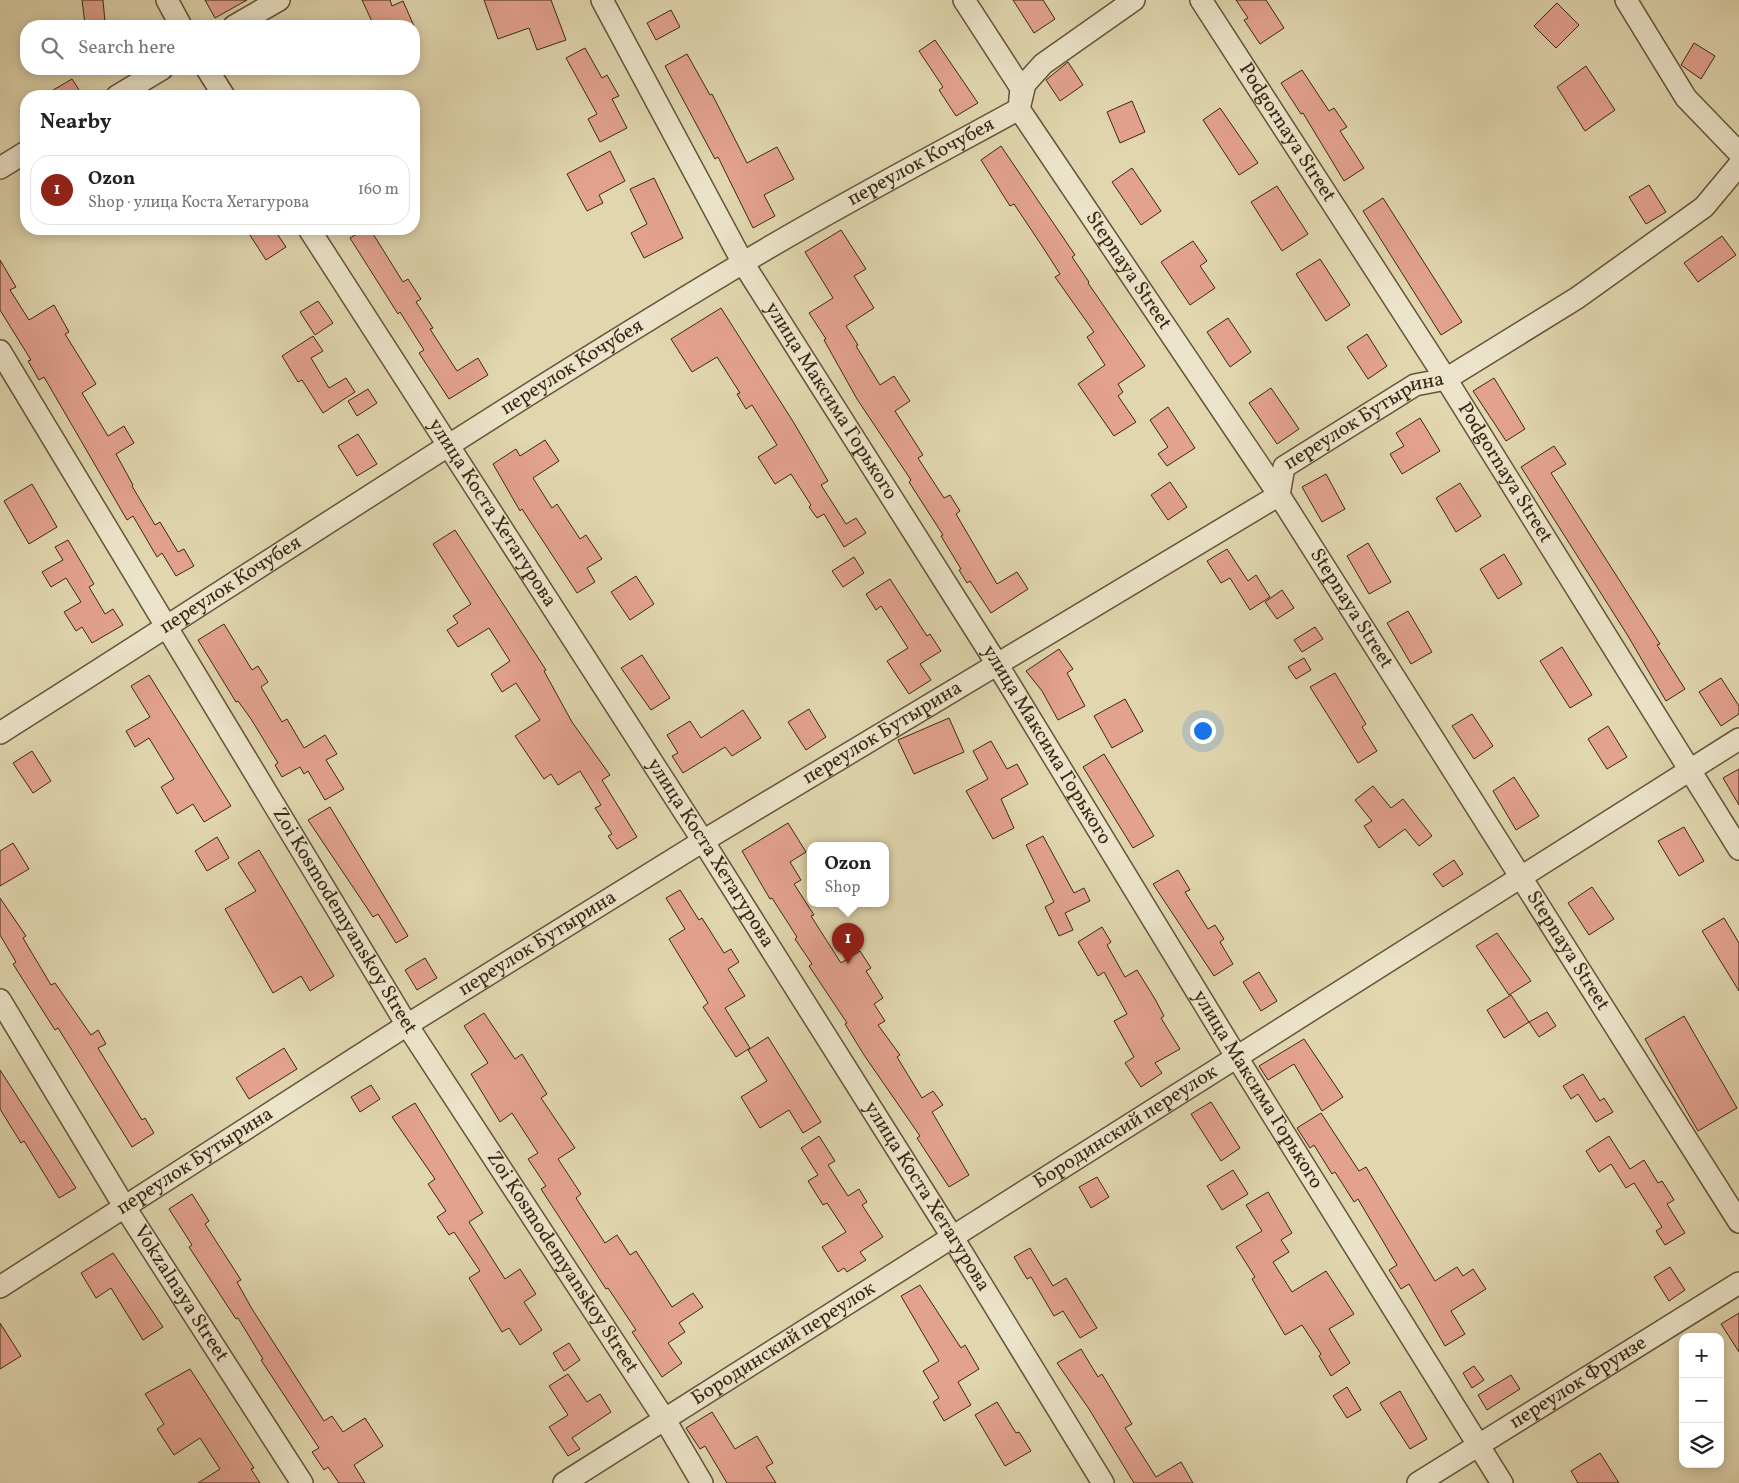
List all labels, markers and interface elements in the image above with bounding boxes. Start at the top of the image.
search box [20,20,420,75]
icon: search [38,34,66,62]
text: Search here [78,35,175,61]
street label: Podgornaya Street [1231,57,1342,208]
text: Nearby [40,108,111,137]
street label: переулок Кочубея [843,111,1000,214]
text: Ozon [88,166,135,192]
text: 1 [54,179,60,201]
text: 160 m [358,179,399,201]
text: Shop · улица Коста Хетагурова [88,192,309,214]
street label: Stepnaya Street [1078,206,1178,336]
street label: улица Максима Горького [757,297,904,506]
street label: переулок Кочубея [495,312,649,423]
street label: переулок Бутырина [1279,366,1446,478]
street label: Podgornaya Street [1450,397,1559,549]
street label: улица Коста Хетагурова [421,413,563,613]
street label: переулок Кочубея [154,529,307,641]
street label: Stepnaya Street [1302,543,1400,674]
street label: улица Максима Горького [975,640,1118,850]
street label: переулок Бутырина [798,674,968,792]
your location [1190,718,1216,744]
street label: улица Коста Хетагурова [639,753,781,953]
street label: Zoi Kosmodemyanskoy Street [265,802,424,1040]
popup [807,842,889,907]
text: Ozon [824,851,872,877]
text: Shop [824,877,860,899]
street label: переулок Бутырина [453,884,622,1004]
street label: Stepnaya Street [1519,885,1616,1017]
pin: 1 [832,923,864,964]
street label: улица Максима Горького [1185,985,1330,1195]
street label: Бородинский переулок [1028,1058,1224,1196]
street label: улица Коста Хетагурова [857,1096,997,1297]
street label: переулок Бутырина [111,1100,279,1222]
street label: Zoi Kosmodemyanskoy Street [479,1146,645,1379]
street label: Vokzalnaya Street [126,1220,235,1368]
street label: Бородинский переулок [686,1275,881,1413]
street label: переулок Фрунзе [1504,1330,1652,1436]
map controls [1679,1333,1724,1468]
button: + [1679,1333,1724,1378]
button: − [1679,1378,1724,1423]
button: layers [1679,1423,1724,1468]

